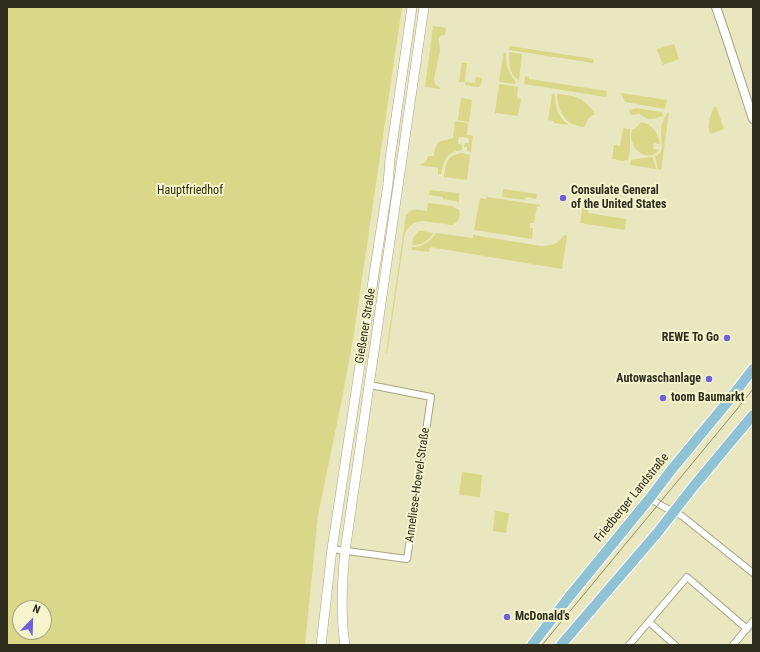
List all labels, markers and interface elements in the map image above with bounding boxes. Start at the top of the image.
park label: Hauptfriedhof [157,184,223,198]
place label: Consulate General of the United States [571,184,666,212]
marker: Consulate General of the United States [558,193,568,203]
street label: Gießener Straße [353,287,379,365]
place label: REWE To Go [662,331,719,345]
marker: REWE To Go [722,333,732,343]
place label: Autowaschanlage [616,372,701,386]
marker: Autowaschanlage [704,374,714,384]
place label: toom Baumarkt [671,391,744,405]
marker: toom Baumarkt [658,393,668,403]
street label: Anneliese-Hoevel-Straße [403,427,433,543]
street label: Friedberger Landstraße [592,451,672,545]
north arrow [12,600,52,640]
text: N [31,602,42,617]
place label: McDonald's [515,610,570,624]
marker: McDonald's [502,612,512,622]

